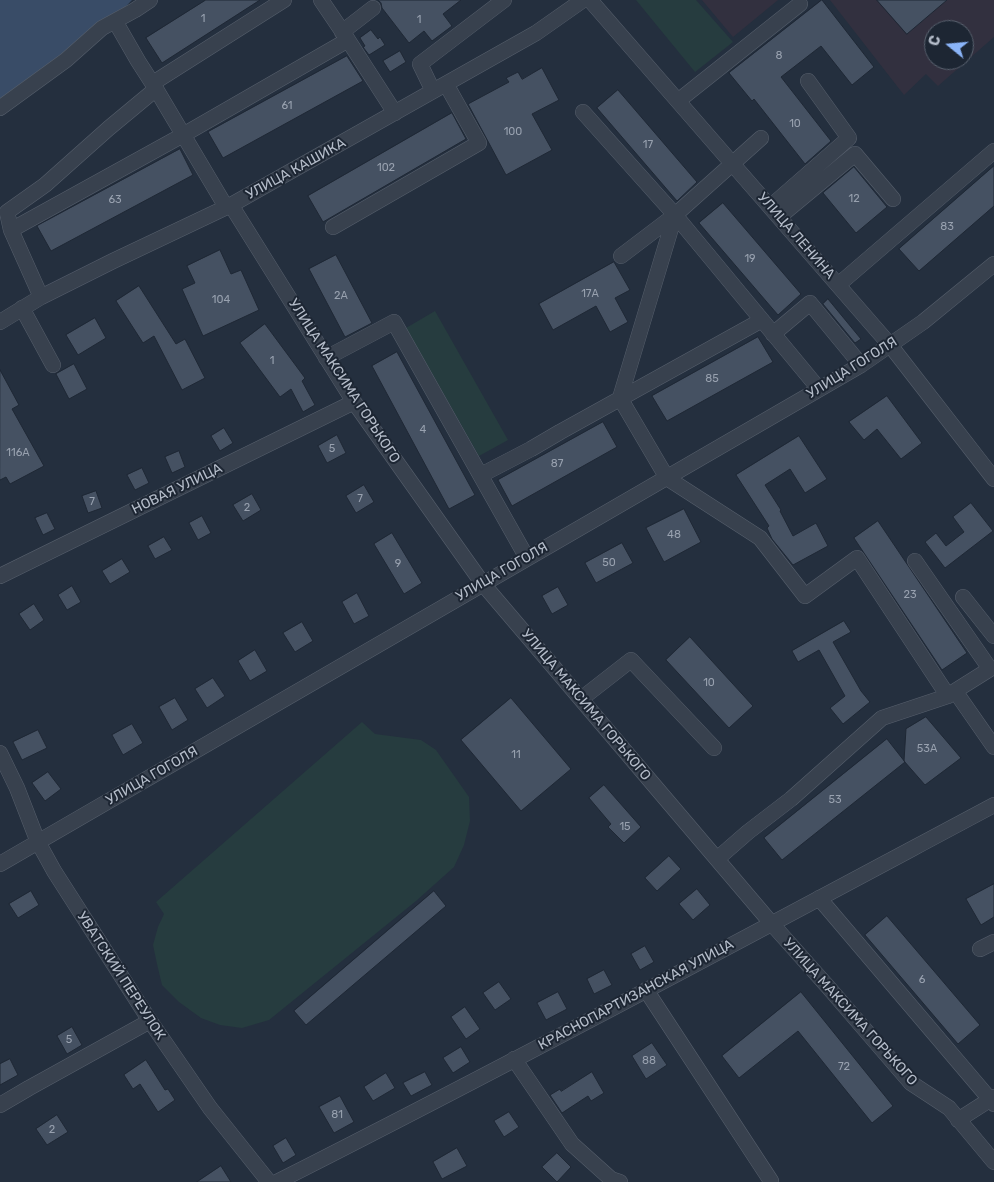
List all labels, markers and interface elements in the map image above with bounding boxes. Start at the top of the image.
house number: 1 [201,12,205,26]
house number: 1 [417,13,421,27]
north arrow [924,20,974,70]
text: С [926,34,945,48]
house number: 8 [776,49,782,63]
house number: 61 [281,99,293,113]
house number: 10 [789,117,801,131]
house number: 100 [504,125,522,139]
street label: УЛИЦА КАШИКА [243,135,349,203]
house number: 17 [643,138,653,152]
house number: 102 [377,161,395,175]
street label: УЛИЦА ЛЕНИНА [754,189,838,283]
house number: 12 [848,192,860,206]
house number: 63 [108,193,122,207]
house number: 83 [940,220,954,234]
house number: 19 [744,252,756,266]
house number: 17А [581,287,599,301]
house number: 2А [334,289,348,303]
house number: 104 [212,293,230,307]
street label: УЛИЦА МАКСИМА ГОРЬКОГО [285,296,403,466]
street label: УЛИЦА ГОГОЛЯ [804,333,900,403]
house number: 1 [270,354,274,368]
house number: 85 [705,372,719,386]
house number: 4 [420,423,426,437]
house number: 5 [329,442,335,456]
house number: 116А [6,446,30,460]
house number: 87 [551,457,563,471]
street label: НОВАЯ УЛИЦА [129,460,225,518]
house number: 7 [357,492,363,506]
house number: 7 [89,495,95,509]
house number: 2 [244,501,250,515]
house number: 48 [667,528,681,542]
street label: УЛИЦА ГОГОЛЯ [453,539,551,605]
house number: 50 [602,556,616,570]
house number: 9 [395,557,401,571]
house number: 23 [903,588,917,602]
street label: УЛИЦА МАКСИМА ГОРЬКОГО [518,626,654,784]
house number: 10 [703,676,715,690]
house number: 53А [917,742,937,756]
street label: УЛИЦА ГОГОЛЯ [103,743,201,809]
house number: 11 [511,748,521,762]
house number: 53 [828,793,842,807]
house number: 15 [619,820,631,834]
street label: УВАТСКИЙ ПЕРЕУЛОК [73,909,169,1043]
street label: УЛИЦА МАКСИМА ГОРЬКОГО [779,935,921,1089]
street label: КРАСНОПАРТИЗАНСКАЯ УЛИЦА [535,936,737,1054]
house number: 6 [919,973,925,987]
house number: 5 [66,1033,72,1047]
house number: 88 [642,1054,656,1068]
house number: 72 [838,1060,850,1074]
house number: 81 [331,1108,343,1122]
house number: 2 [49,1123,55,1137]

